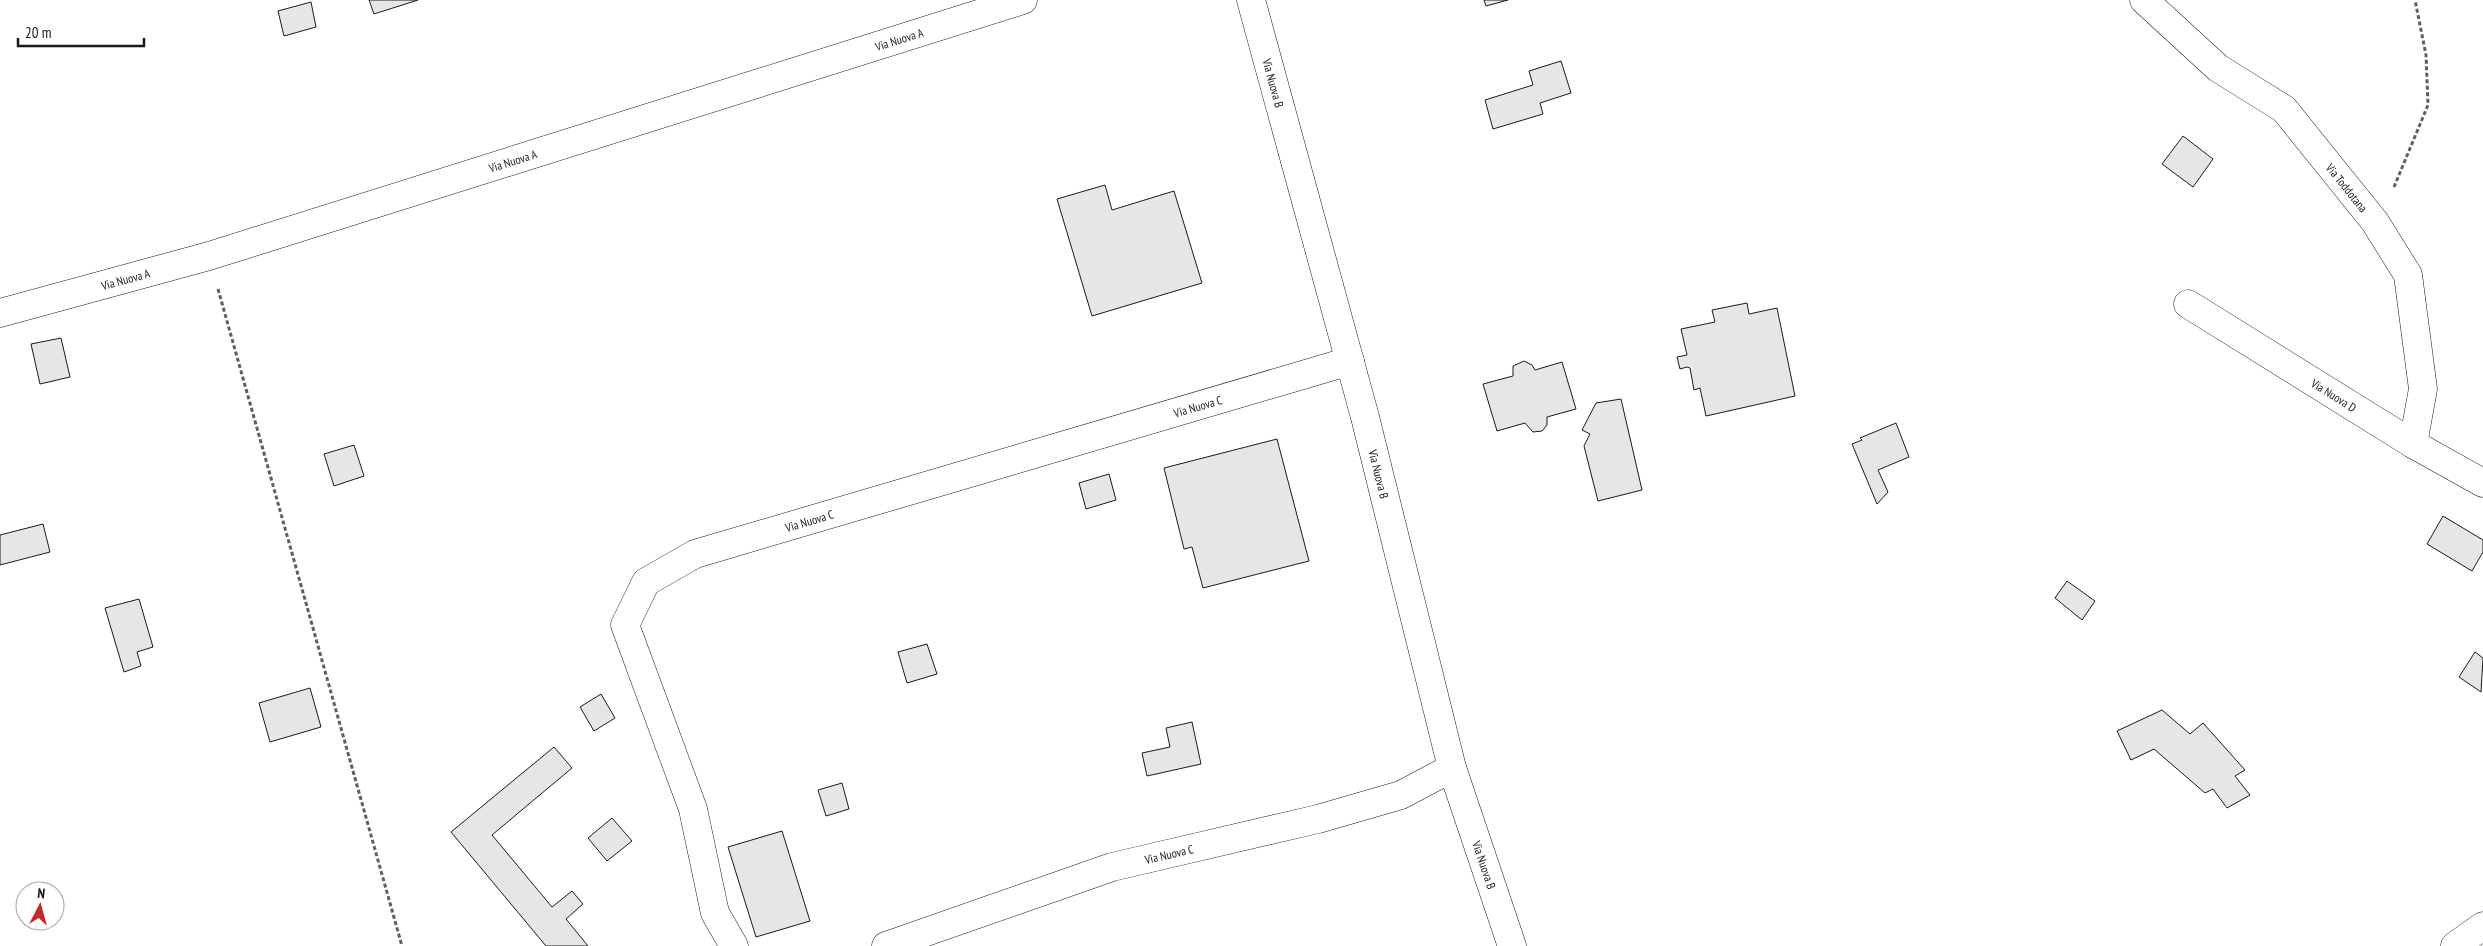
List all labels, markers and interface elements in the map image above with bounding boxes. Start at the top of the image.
scale bar [18,15,144,47]
text: 20 m [25,23,51,42]
street label: Via Nuova A [872,24,925,54]
street label: Via Nuova B [1260,56,1288,109]
street label: Via Nuova A [486,146,539,175]
street label: Via Toddotana [2322,159,2371,215]
street label: Via Nuova A [99,265,152,293]
street label: Via Nuova D [2308,375,2359,415]
street label: Via Nuova C [1171,391,1224,420]
street label: Via Nuova B [1366,447,1392,500]
street label: Via Nuova C [782,506,836,535]
street label: Via Nuova B [1469,838,1500,891]
street label: Via Nuova C [1142,841,1196,867]
north arrow [15,881,65,931]
text: N [37,884,46,902]

